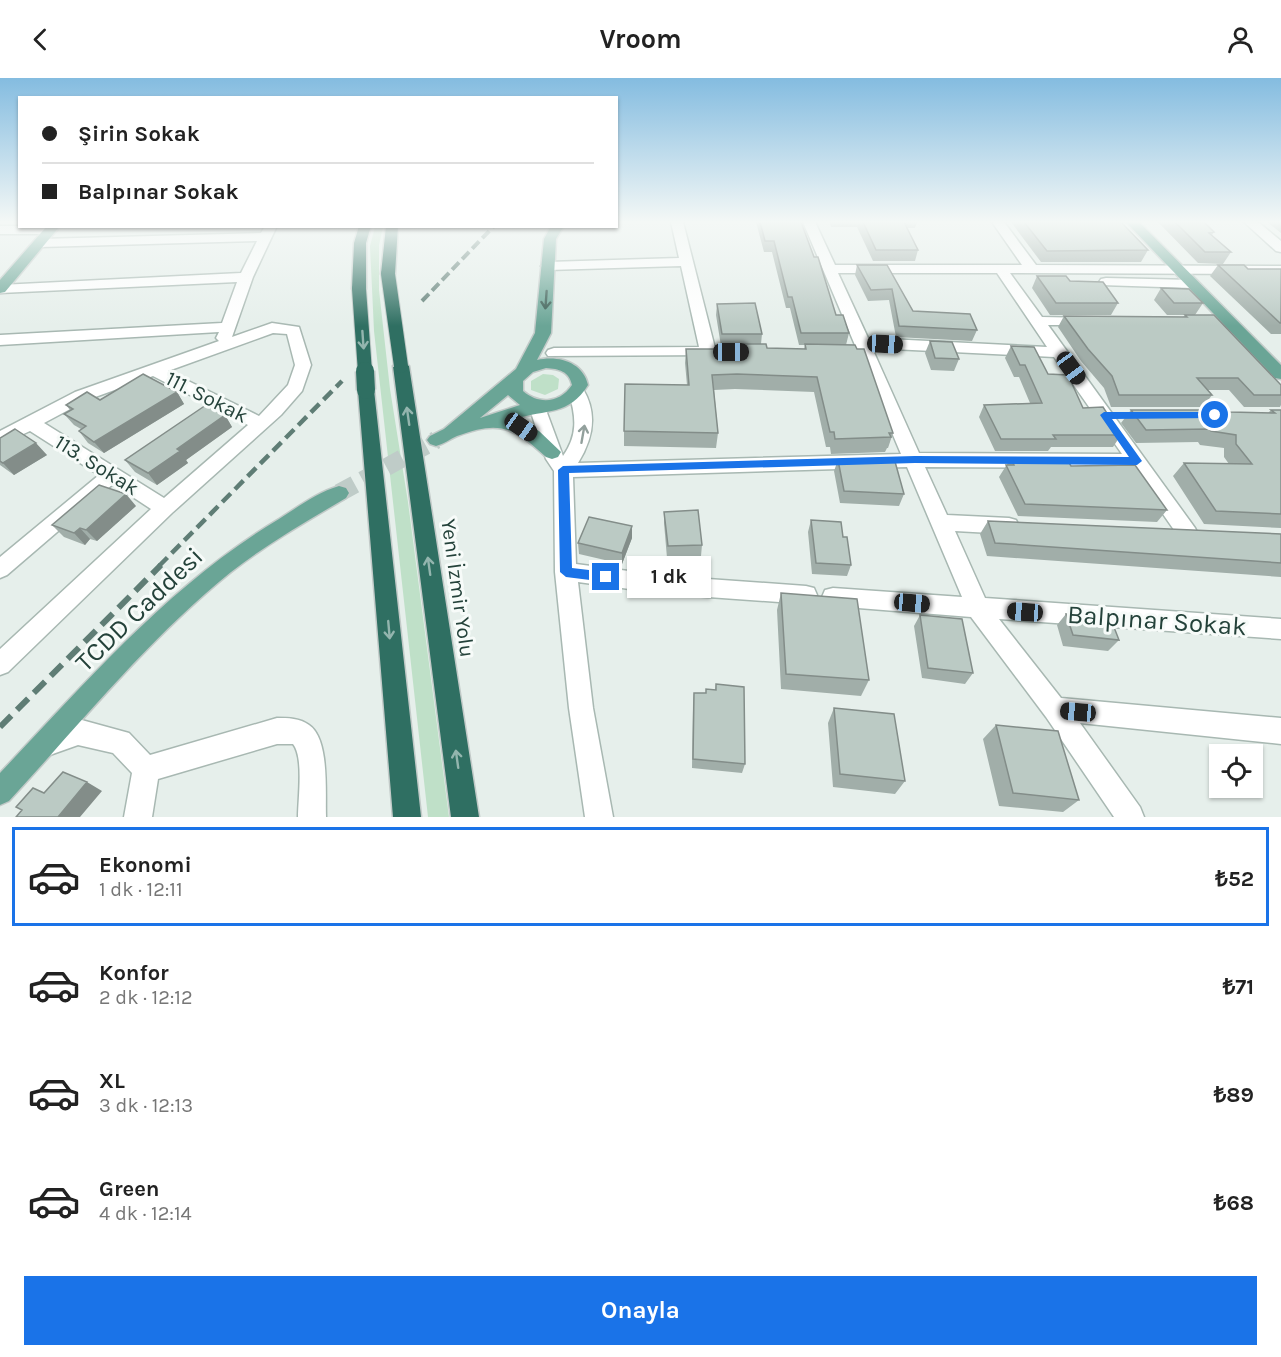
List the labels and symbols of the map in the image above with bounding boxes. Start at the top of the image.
one-way arrow [540,289,551,309]
one-way arrow [358,329,369,349]
car [867,334,903,354]
car [713,343,749,361]
car [1053,348,1089,388]
street label: 111. Sokak [162,366,252,428]
route start [1201,401,1228,428]
one-way arrow [403,407,414,426]
car [501,409,541,445]
one-way arrow [577,424,588,444]
street label: 113. Sokak [51,430,144,500]
street label: Yeni İzmir Yolu [436,517,480,659]
street label: TCDD Caddesi [69,541,210,678]
callout: 1 dk [627,556,711,598]
one-way arrow [424,557,435,576]
route end [592,563,619,590]
car [893,592,931,614]
street label: Balpınar Sokak [1066,599,1248,642]
car [1006,602,1044,622]
one-way arrow [384,620,395,640]
car [1059,701,1097,723]
one-way arrow [451,750,462,769]

